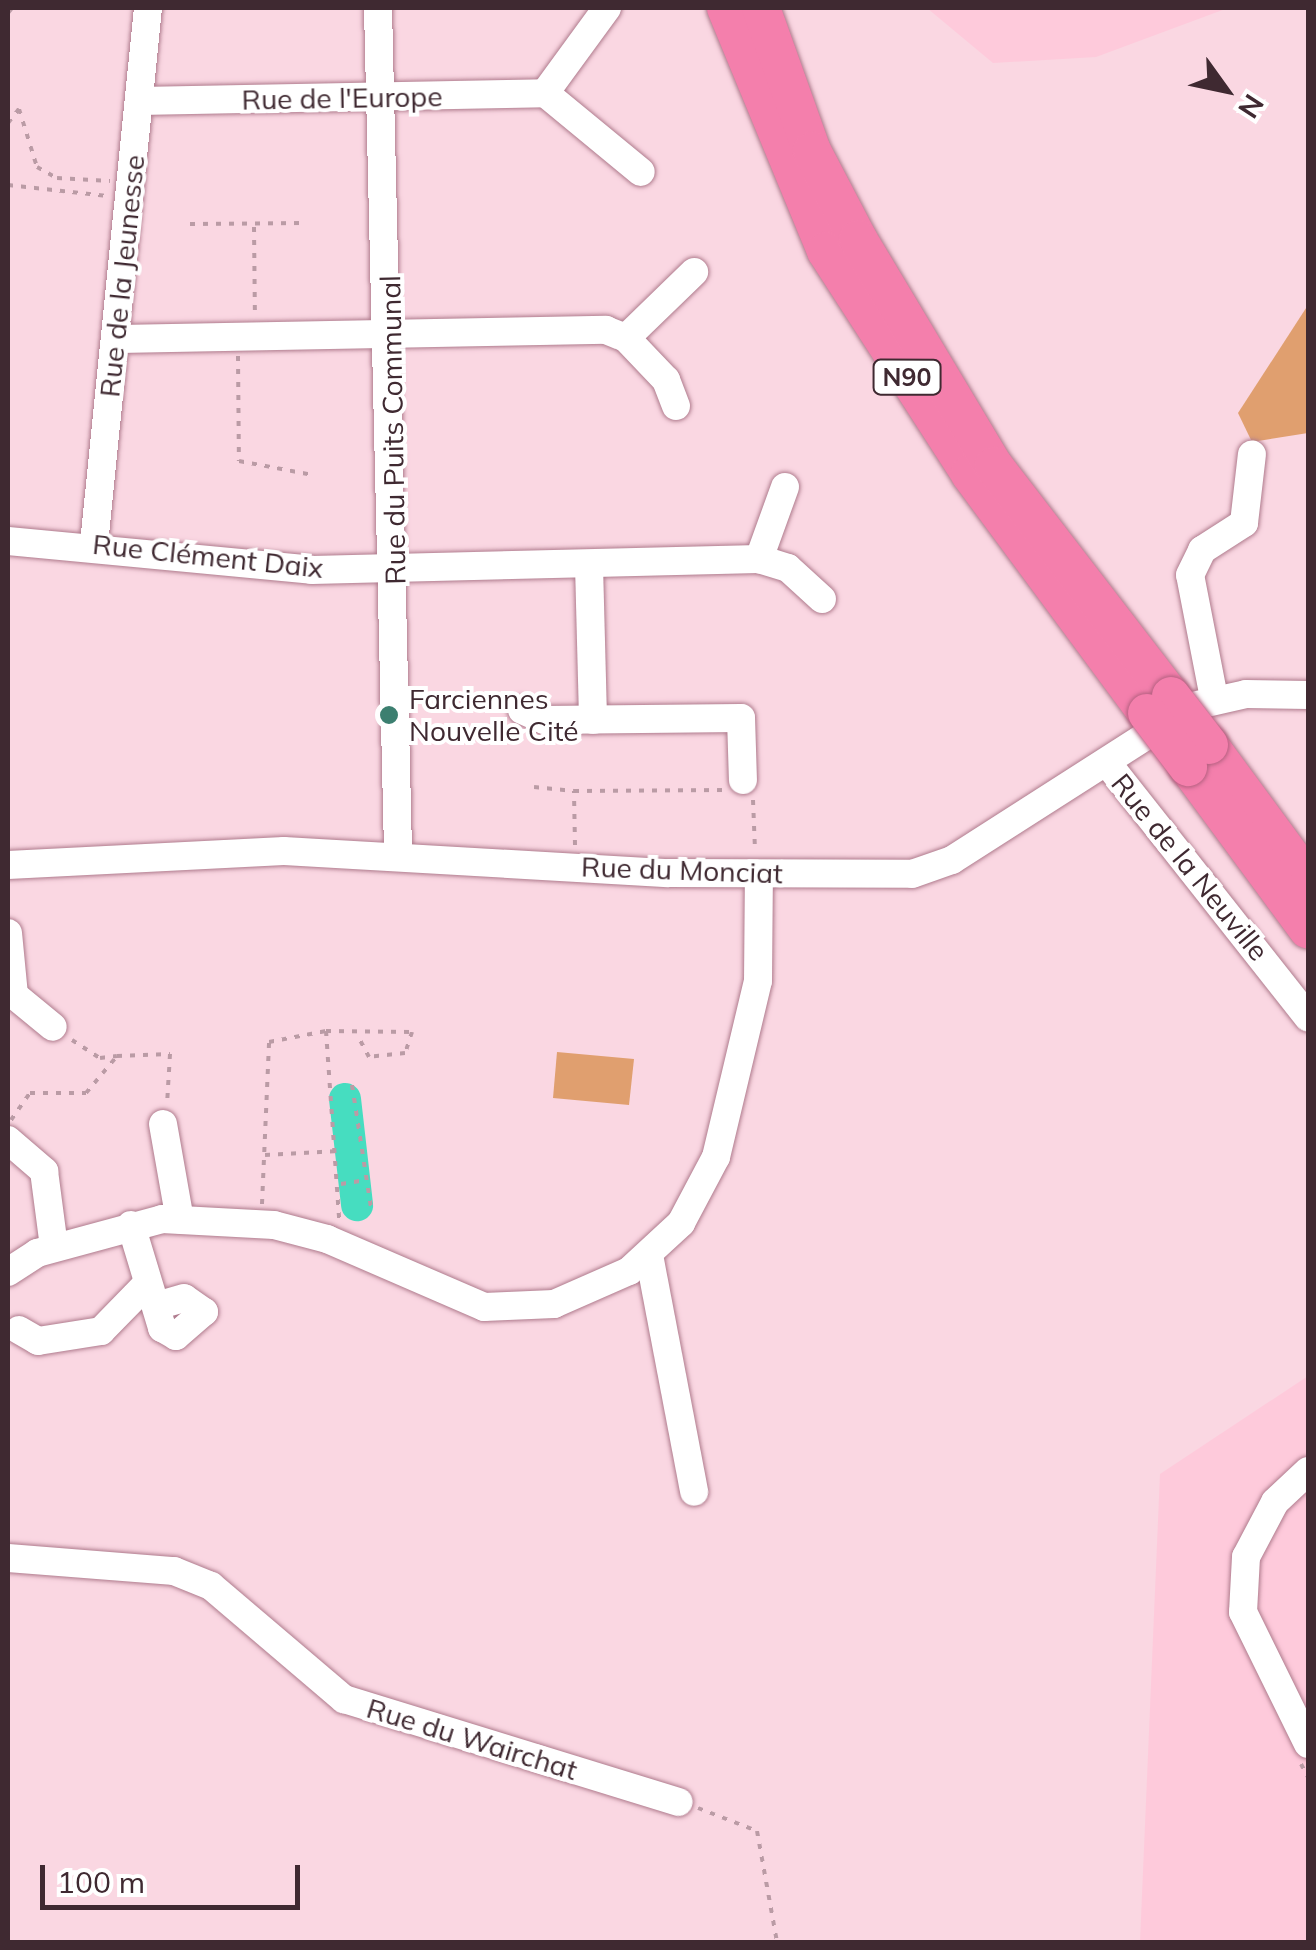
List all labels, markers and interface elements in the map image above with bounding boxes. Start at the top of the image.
north arrow [1176,40,1276,140]
street label: Rue de l'Europe [241,79,443,117]
text: N [1231,88,1272,125]
street label: Rue de la Jeunesse [93,153,151,399]
street label: Rue du Puits Communal [374,275,412,585]
road number: N90 [872,357,942,397]
street label: Rue Clément Daix [91,527,325,585]
place label: Farciennes Nouvelle Cité [409,682,579,748]
marker: Farciennes Nouvelle Cité [378,704,400,726]
street label: Rue de la Neuville [1104,767,1276,967]
street label: Rue du Monciat [581,850,783,890]
street label: Rue du Wairchat [363,1691,581,1787]
scale bar [45,1845,305,1907]
text: 100 m [57,1863,145,1901]

